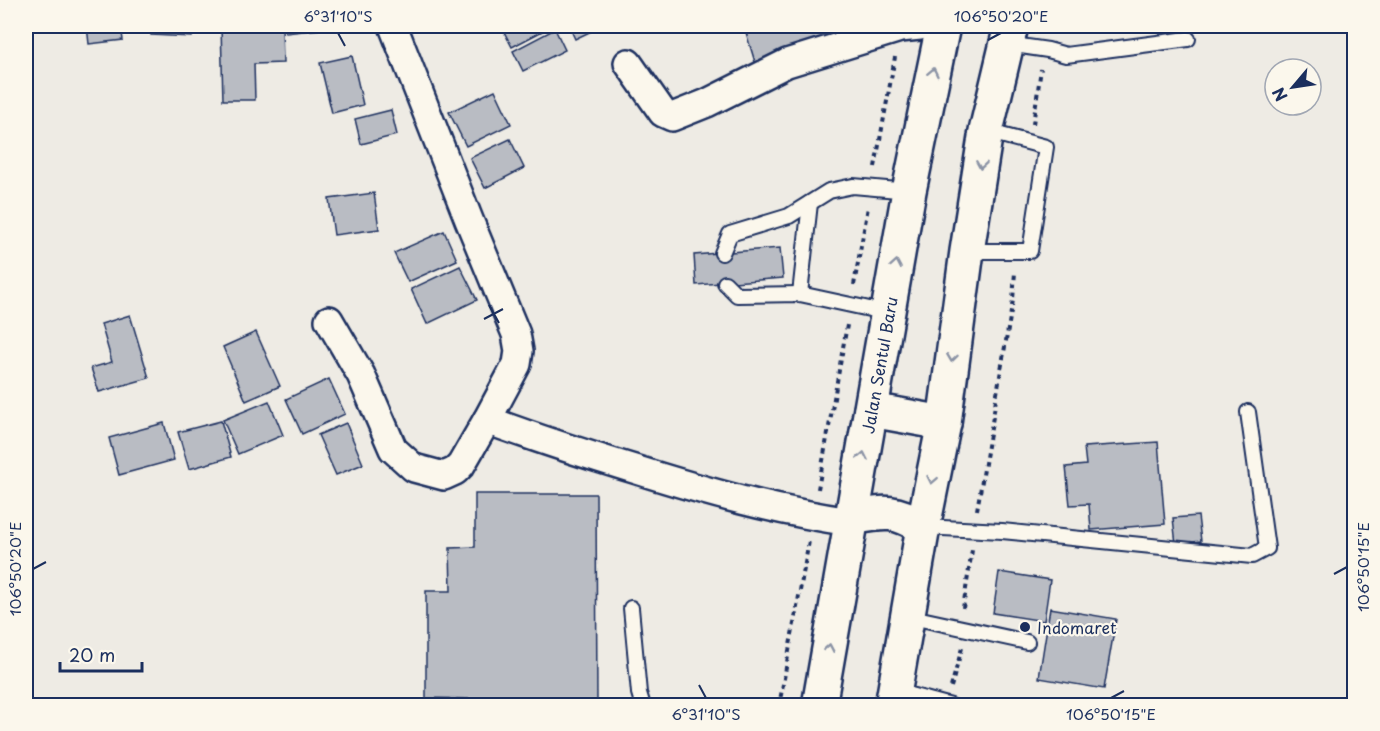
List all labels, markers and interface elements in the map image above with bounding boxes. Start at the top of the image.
text: 6°31'10"S [304,4,373,27]
text: 106°50'20"E [954,4,1048,27]
north arrow [1263,57,1323,117]
one-way arrow [926,68,939,78]
text: N [1265,83,1293,106]
one-way arrow [975,159,988,169]
one-way arrow [890,259,902,268]
street label: Jalan Sentul Baru [855,295,903,435]
one-way arrow [947,353,959,362]
one-way arrow [856,451,869,461]
one-way arrow [926,475,939,485]
text: 106°50'20"E [3,522,26,616]
text: 106°50'15"E [1351,522,1374,612]
place label: Indomaret [1037,615,1117,639]
marker: Indomaret [1018,620,1032,634]
scale bar [60,635,142,673]
text: 20 m [69,641,115,668]
one-way arrow [822,643,834,653]
text: 6°31'10"S [672,702,741,725]
text: 106°50'15"E [1066,702,1156,725]

